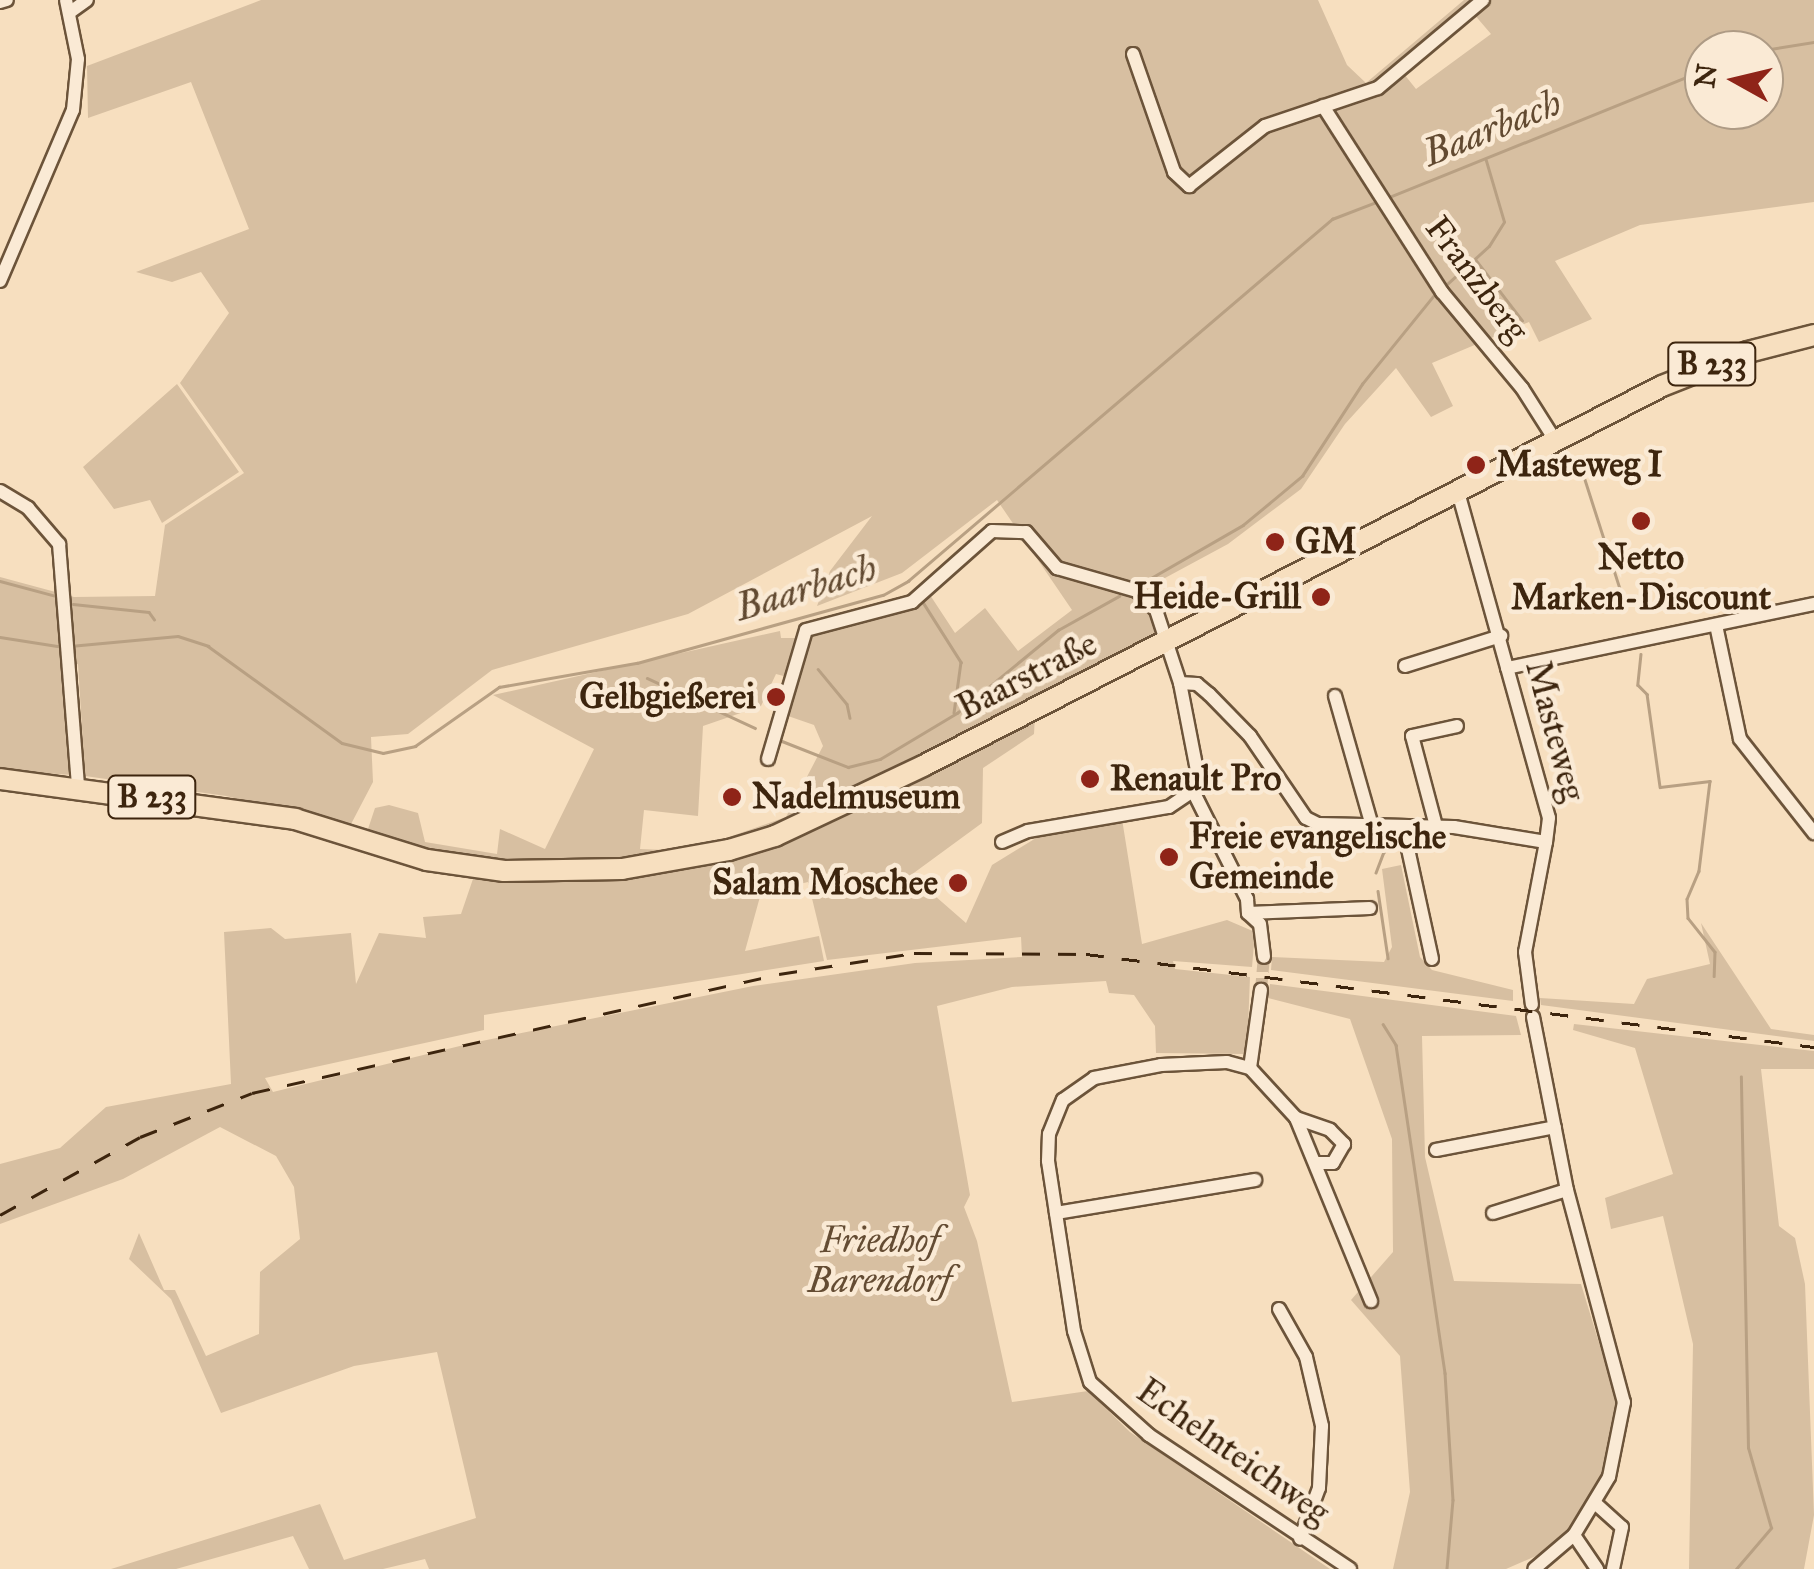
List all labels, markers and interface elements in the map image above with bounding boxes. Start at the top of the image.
north arrow [1684,30,1784,130]
text: N [1687,62,1725,90]
water label: Baarbach [1416,80,1568,176]
street label: Franzberg [1416,208,1538,350]
road number: B 233 [1667,337,1757,391]
place label: Masteweg I [1496,444,1663,486]
marker: Masteweg I [1465,454,1487,476]
marker: Netto Marken-Discount [1630,510,1652,532]
place label: GM [1295,521,1357,563]
marker: GM [1264,531,1286,553]
place label: Netto Marken-Discount [1511,537,1771,619]
water label: Baarbach [730,545,882,631]
place label: Heide-Grill [1133,576,1301,618]
marker: Heide-Grill [1310,586,1332,608]
street label: Baarstraße [950,623,1104,729]
street label: Masteweg [1516,656,1594,806]
place label: Gelbgießerei [579,676,756,718]
marker: Gelbgießerei [765,686,787,708]
place label: Renault Pro [1110,758,1281,800]
marker: Renault Pro [1079,768,1101,790]
road number: B 233 [107,770,197,824]
place label: Nadelmuseum [752,776,961,818]
marker: Nadelmuseum [721,786,743,808]
place label: Freie evangelische Gemeinde [1189,816,1446,898]
marker: Freie evangelische Gemeinde [1158,846,1180,868]
place label: Salam Moschee [712,862,938,904]
marker: Salam Moschee [947,872,969,894]
park label: Friedhof Barendorf [808,1220,952,1302]
street label: Echelnteichweg [1128,1370,1338,1534]

